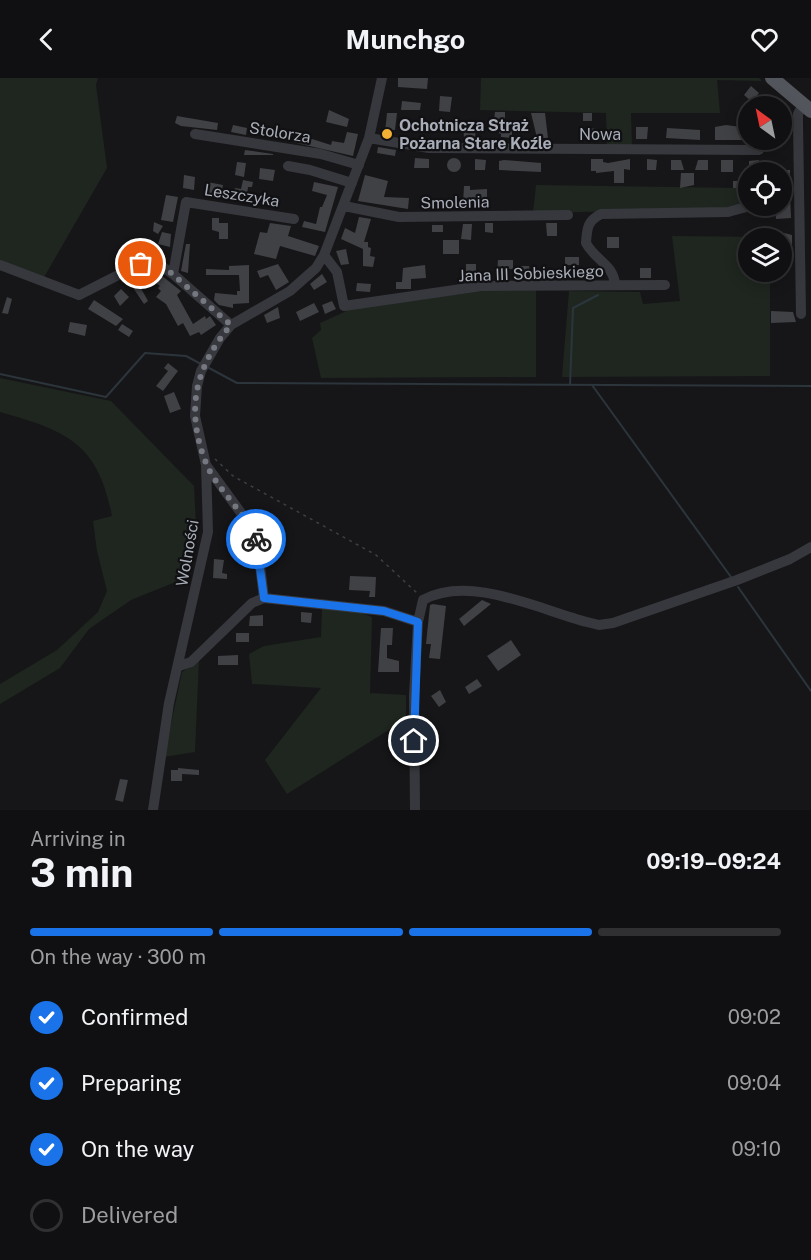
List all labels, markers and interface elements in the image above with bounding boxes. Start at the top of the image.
icon: back [30,23,63,56]
text: Munchgo [346,23,465,55]
icon: heart [748,23,781,56]
north arrow [738,96,792,150]
map controls [738,96,792,282]
place label: Ochotnicza Straż Pożarna Stare Koźle [399,116,552,153]
street label: Stolorza [248,118,312,147]
street label: Nowa [579,125,621,144]
marker: Ochotnicza Straż Pożarna Stare Koźle [380,127,394,141]
button: locate [738,162,792,216]
street label: Leszczyka [203,180,281,211]
street label: Smolenia [420,192,490,213]
button: layers [738,228,792,282]
pin [115,238,166,289]
icon: bag [124,247,157,280]
street label: Jana III Sobieskiego [458,261,604,286]
courier [226,509,286,569]
street label: Wolności [172,518,203,588]
icon: bike [240,523,273,556]
pin [388,715,439,766]
icon: home [397,724,430,757]
text: Arriving in [30,827,125,851]
text: 09:19–09:24 [646,848,781,874]
text: 3 min [30,850,133,896]
text: On the way · 300 m [30,945,206,969]
icon: check [30,1001,63,1034]
text: Confirmed [81,1004,188,1030]
text: 09:02 [728,1005,781,1029]
icon: check [30,1067,63,1100]
text: Preparing [81,1070,182,1096]
text: 09:04 [727,1071,781,1095]
icon: check [30,1133,63,1166]
text: On the way [81,1136,194,1162]
text: 09:10 [732,1137,781,1161]
text: Delivered [81,1202,178,1228]

